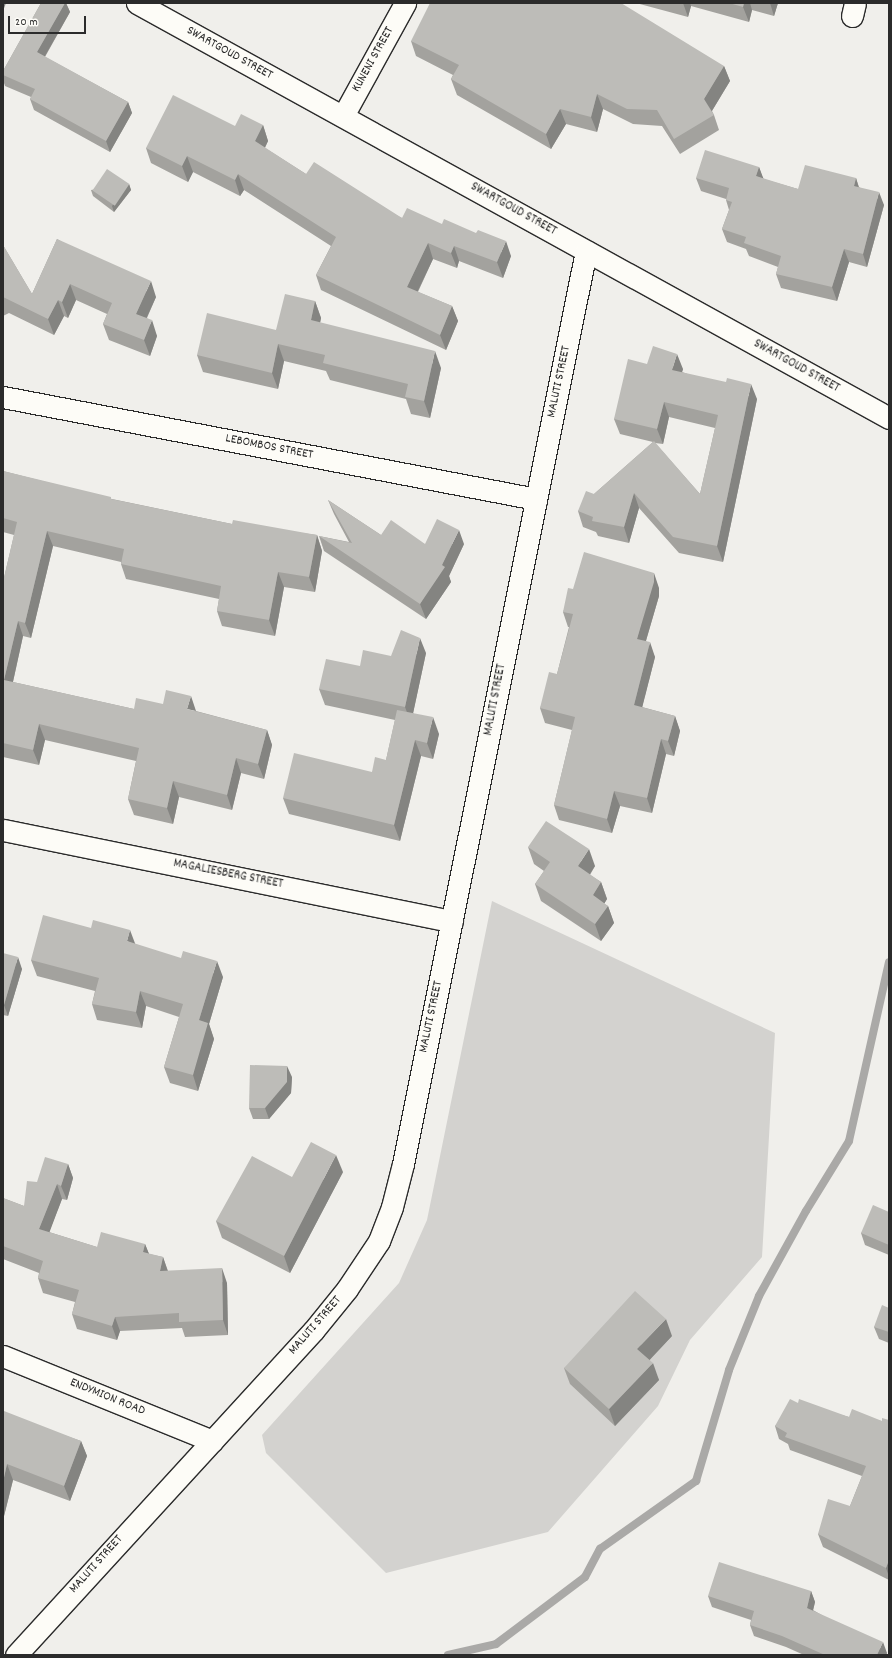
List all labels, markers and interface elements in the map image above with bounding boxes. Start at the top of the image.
scale bar [10,8,88,34]
text: 20 m [15,14,38,31]
street label: SWARTGOUD STREET [183,24,275,84]
street label: KUNENI STREET [350,25,398,95]
street label: SWARTGOUD STREET [467,180,559,240]
street label: SWARTGOUD STREET [750,337,842,397]
street label: MALUTI STREET [545,345,575,419]
street label: LEBOMBOS STREET [224,432,314,464]
street label: MALUTI STREET [481,663,511,737]
street label: MAGALIESBERG STREET [172,857,284,893]
street label: MALUTI STREET [417,980,447,1054]
street label: MALUTI STREET [286,1293,346,1359]
street label: ENDYMION ROAD [67,1376,147,1420]
street label: MALUTI STREET [67,1533,127,1597]

